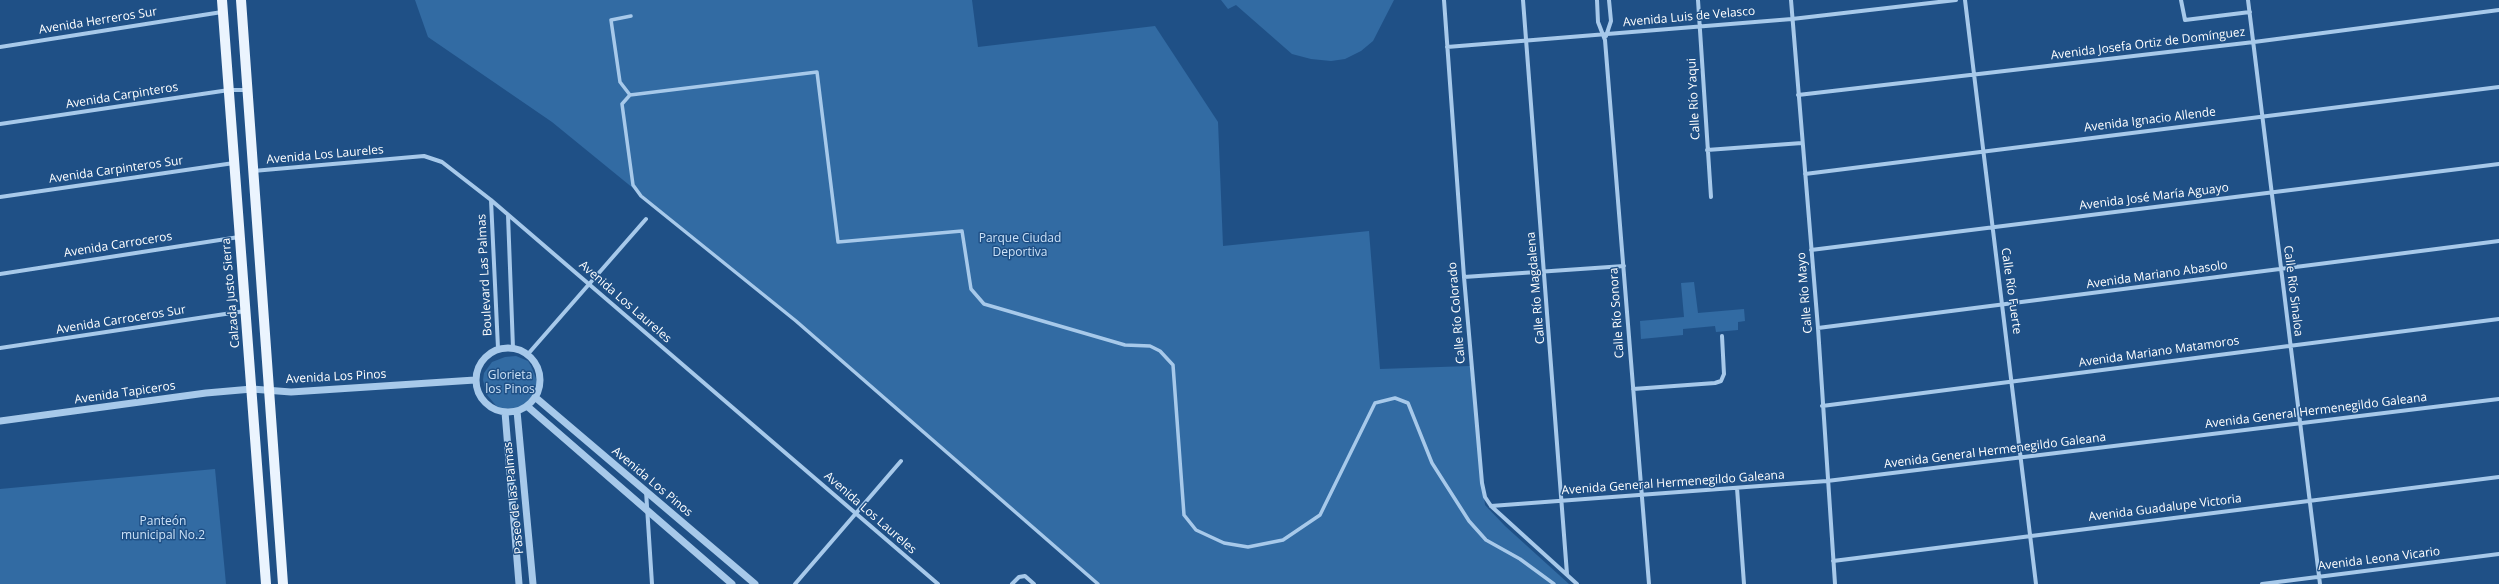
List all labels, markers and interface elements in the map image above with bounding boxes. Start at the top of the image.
street label: Avenida Luis de Velasco [1622,4,1756,30]
street label: Avenida Herreros Sur [38,5,158,37]
street label: Avenida Josefa Ortiz de Domínguez [2050,25,2246,63]
street label: Calle Río Yaqui [1685,58,1703,140]
street label: Avenida Carpinteros [65,80,179,112]
street label: Avenida Ignacio Allende [2083,105,2217,135]
street label: Avenida Los Laureles [266,143,384,167]
street label: Avenida Carpinteros Sur [48,153,184,187]
street label: Avenida José María Aguayo [2078,181,2230,213]
street label: Boulevard Las Palmas [475,214,495,336]
street label: Avenida Carroceros [63,229,173,261]
street label: Calle Río Magdalena [1524,231,1548,345]
park label: Parque Ciudad Deportiva [979,232,1061,260]
street label: Calzada Justo Sierra [219,237,243,349]
street label: Calle Río Sinaloa [2280,245,2306,337]
street label: Calle Río Fuerte [1998,247,2024,335]
street label: Calle Río Mayo [1794,252,1816,334]
street label: Avenida Los Laureles [576,258,674,346]
street label: Avenida Mariano Abasolo [2086,258,2228,292]
street label: Calle Río Colorado [1445,262,1469,364]
street label: Calle Río Sonora [1607,267,1627,359]
street label: Avenida Carroceros Sur [55,303,187,337]
street label: Avenida Mariano Matamoros [2078,334,2240,370]
street label: Avenida Los Pinos [285,367,387,387]
park label: Glorieta los Pinos [485,369,535,397]
street label: Avenida Tapiceros [74,379,176,407]
street label: Avenida General Hermenegildo Galeana [2204,390,2428,432]
street label: Avenida General Hermenegildo Galeana [1883,430,2107,472]
street label: Paseo de las Palmas [501,441,527,555]
street label: Avenida Los Pinos [609,444,695,520]
street label: Avenida General Hermenegildo Galeana [1561,468,1785,498]
street label: Avenida Los Laureles [821,469,919,557]
street label: Avenida Guadalupe Victoria [2088,491,2242,525]
park label: Panteón municipal No.2 [121,515,205,543]
street label: Avenida Leona Vicario [2317,544,2441,574]

